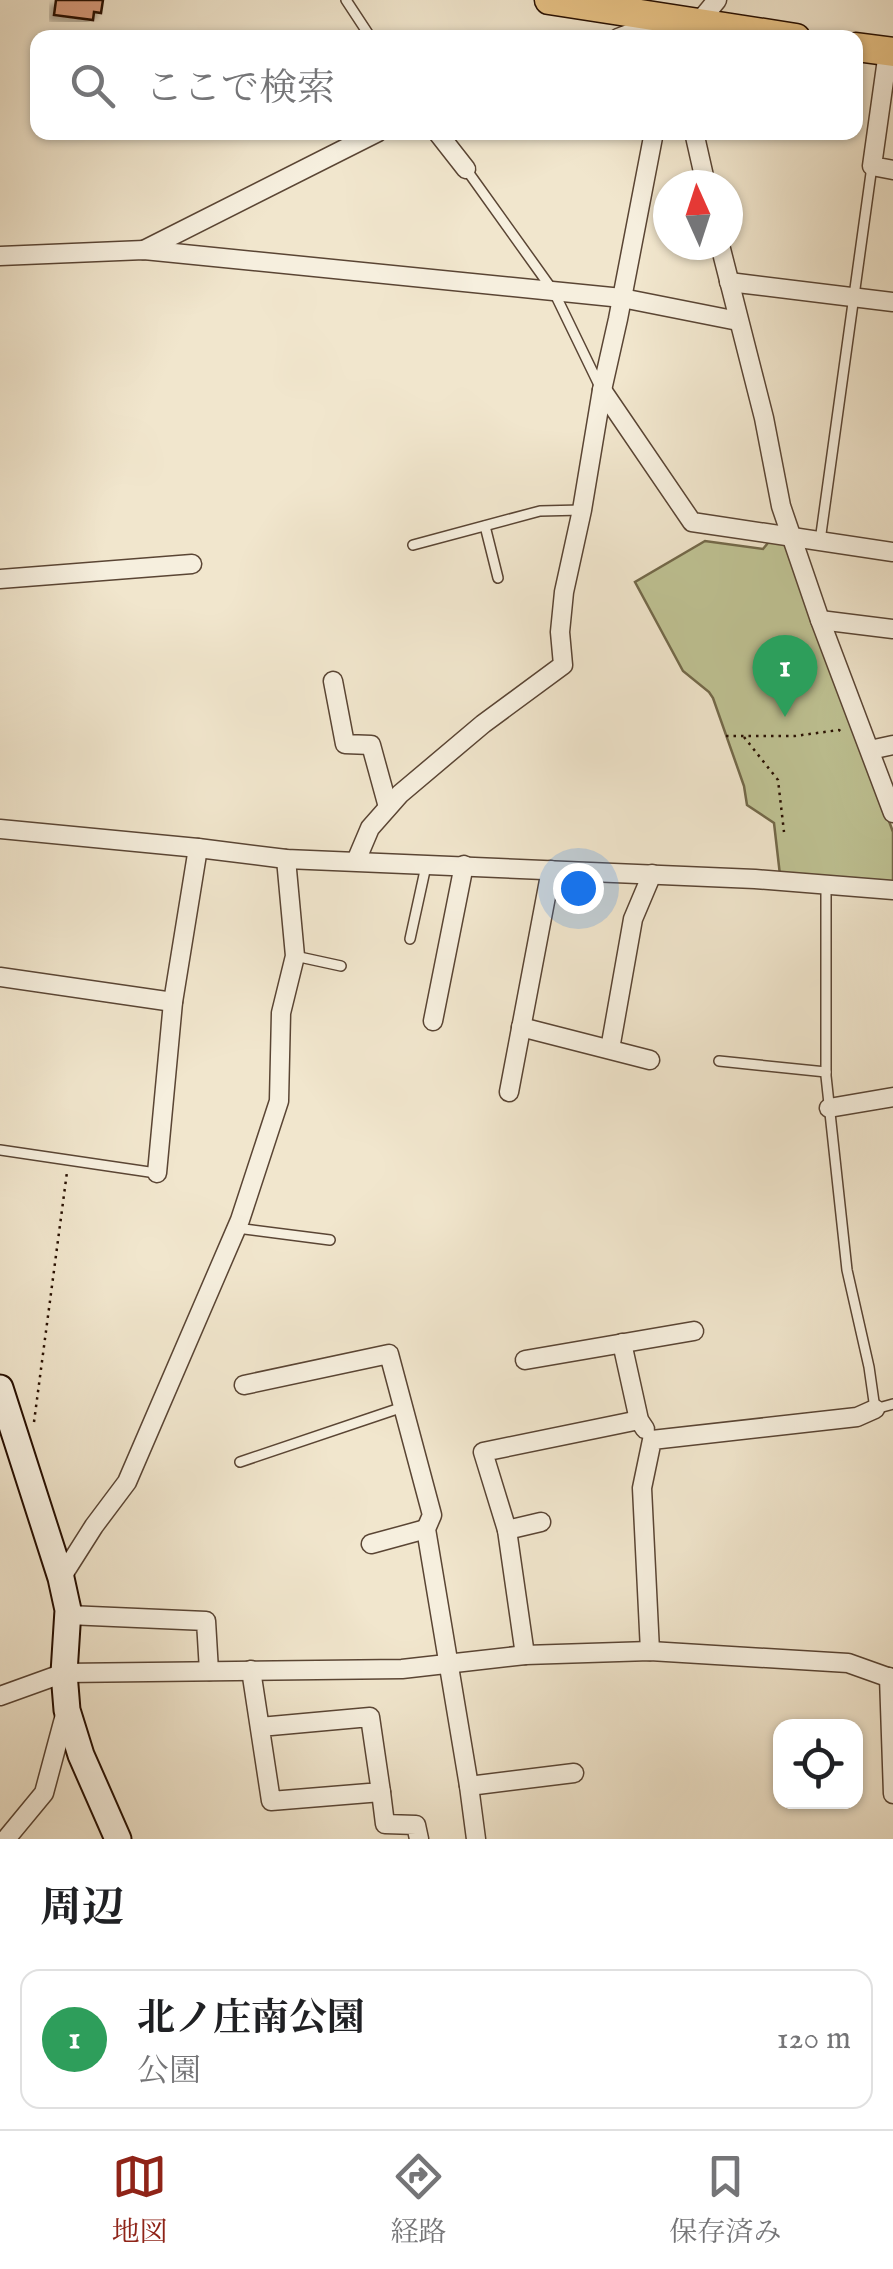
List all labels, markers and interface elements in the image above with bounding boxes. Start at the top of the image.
search box [30,30,863,140]
icon: search [65,58,120,113]
text: ここで検索 [145,66,335,114]
north arrow [653,170,743,260]
pin: 1 [752,634,818,717]
your location [553,863,604,914]
map controls [773,1719,863,1809]
button: locate [773,1719,863,1809]
text: 周辺 [40,1883,124,1936]
text: 北ノ庄南公園 [137,1996,365,2044]
text: 1 [69,2019,80,2060]
text: 120 m [777,2019,851,2060]
text: 公園 [137,2052,201,2093]
tab: 地図 [111,2149,168,2251]
tab: 経路 [390,2149,447,2251]
tab: 保存済み [669,2149,782,2251]

